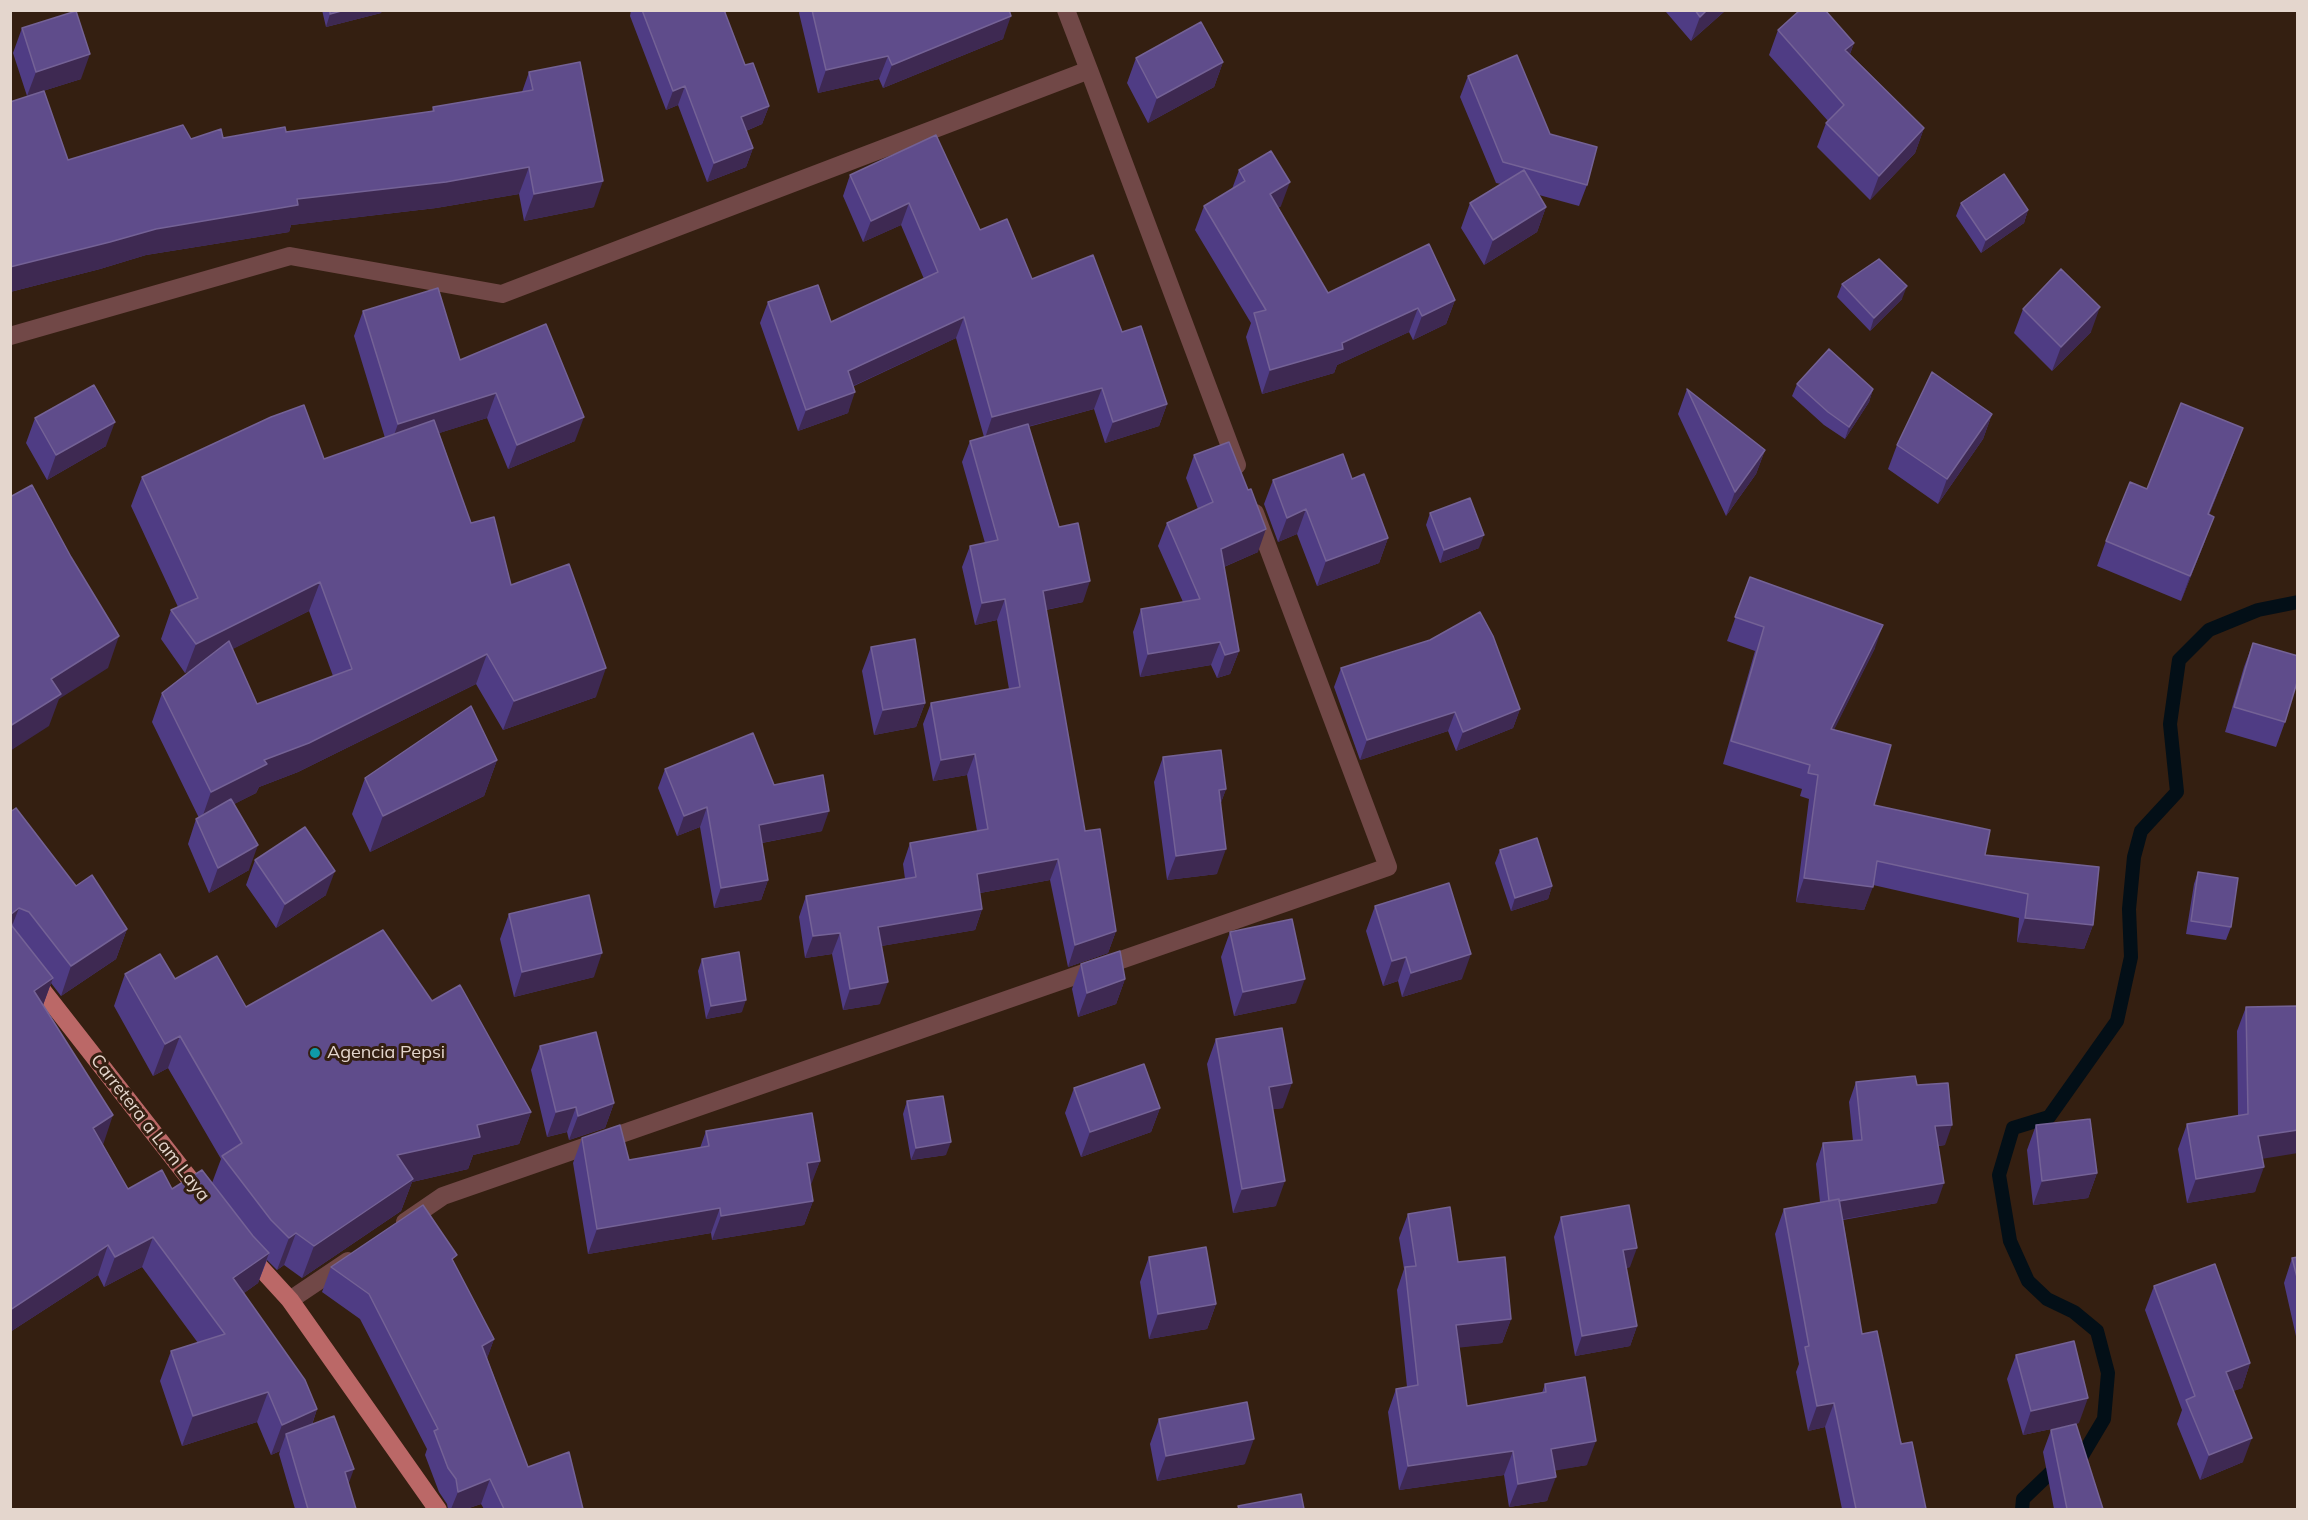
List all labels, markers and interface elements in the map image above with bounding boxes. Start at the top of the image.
place label: Agencia Pepsi [327,1042,445,1064]
marker: Agencia Pepsi [308,1046,322,1060]
street label: Carretera a Lam Laya [86,1050,214,1206]

